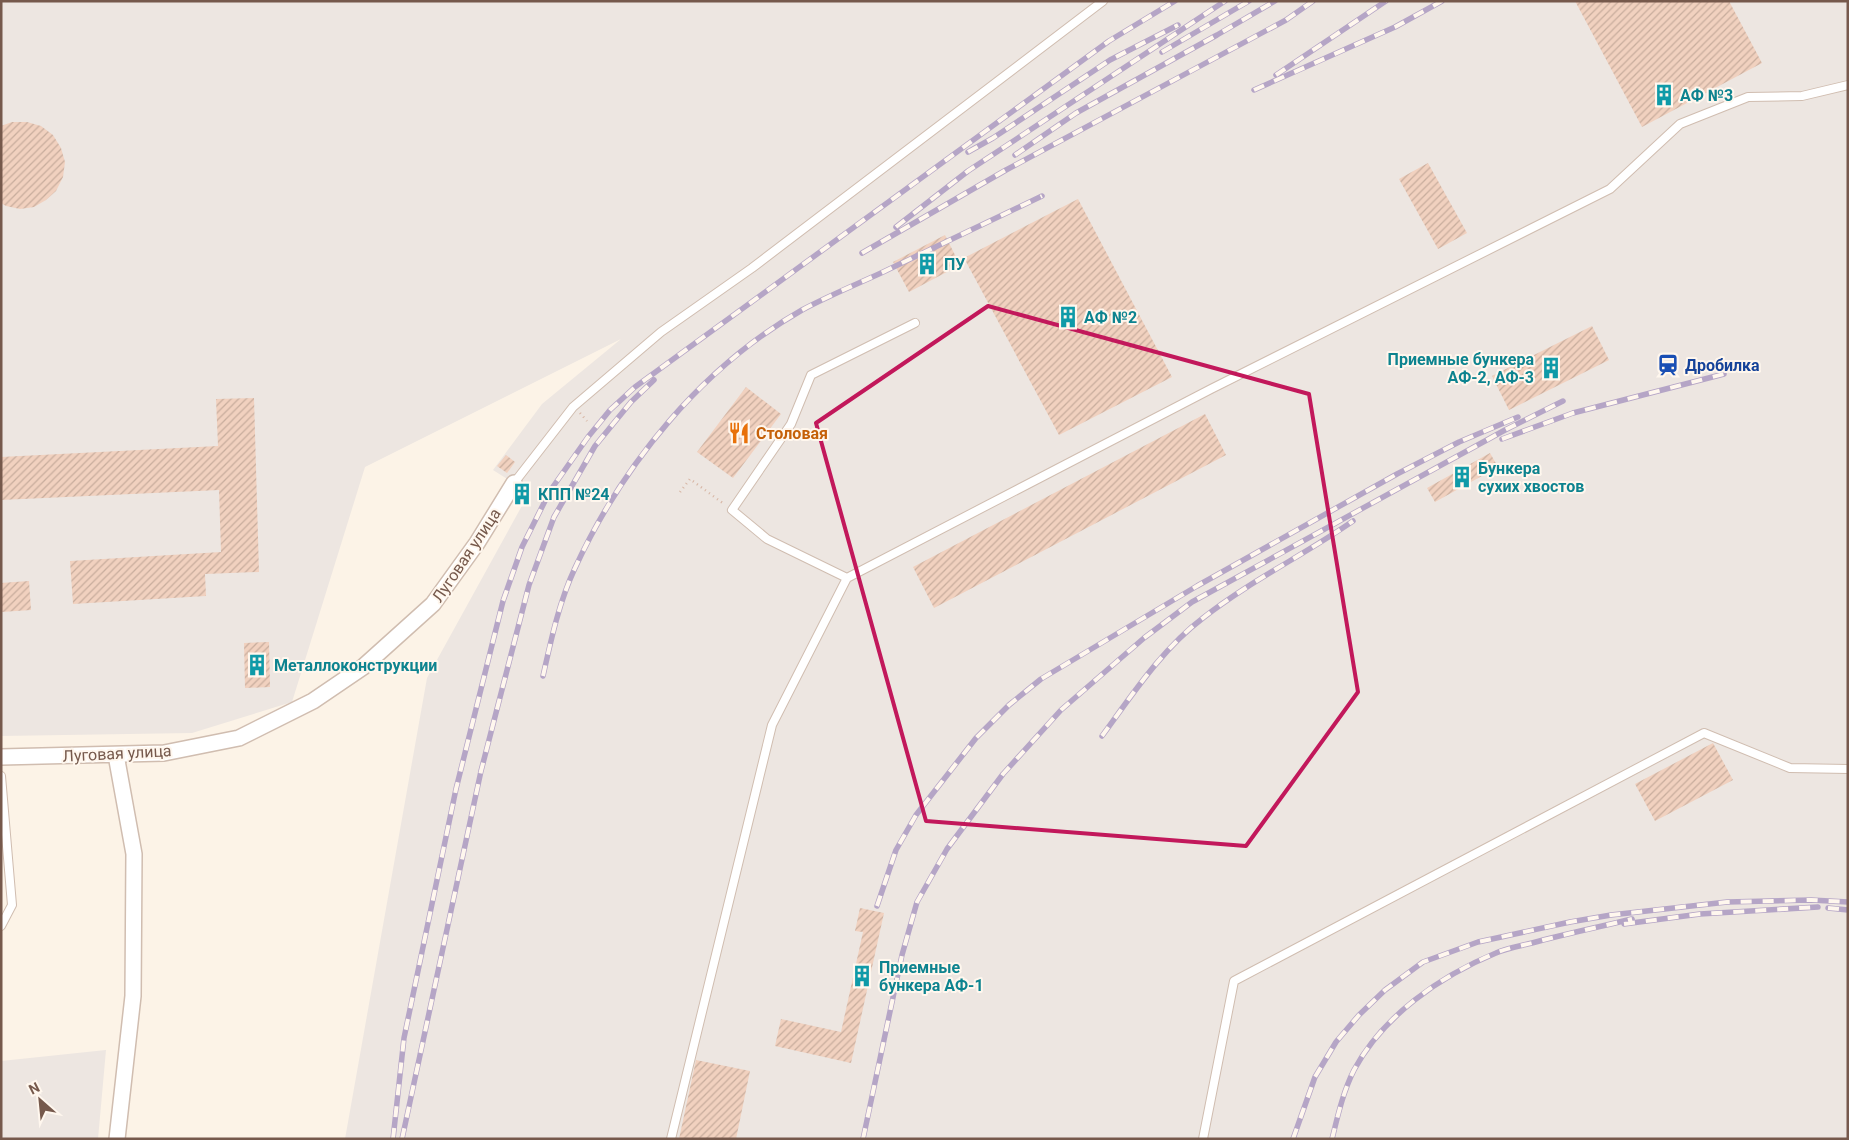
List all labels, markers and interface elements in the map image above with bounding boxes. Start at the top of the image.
building icon: АФ №3 [1651,82,1677,108]
place label: АФ №3 [1680,86,1733,105]
building icon: ПУ [914,251,940,277]
place label: ПУ [944,255,965,274]
building icon: АФ №2 [1055,304,1081,330]
place label: АФ №2 [1084,308,1137,327]
place label: Приемные бункера АФ-2, АФ-3 [1388,350,1534,387]
station icon: Дробилка [1655,352,1681,378]
building icon: Приемные бункера АФ-2, АФ-3 [1538,355,1564,381]
place label: Дробилка [1685,356,1760,375]
restaurant icon: Столовая [726,420,752,446]
place label: Столовая [756,424,828,443]
place label: Бункера сухих хвостов [1478,459,1584,496]
building icon: Бункера сухих хвостов [1449,464,1475,490]
building icon: КПП №24 [509,481,535,507]
place label: КПП №24 [538,485,610,504]
street label: Луговая улица [428,505,505,606]
building icon: Металлоконструкции [244,652,270,678]
place label: Металлоконструкции [274,656,437,675]
street label: Луговая улица [62,741,172,766]
place label: Приемные бункера АФ-1 [879,958,984,995]
building icon: Приемные бункера АФ-1 [849,963,875,989]
north arrow [15,1075,65,1125]
text: N [26,1079,42,1098]

